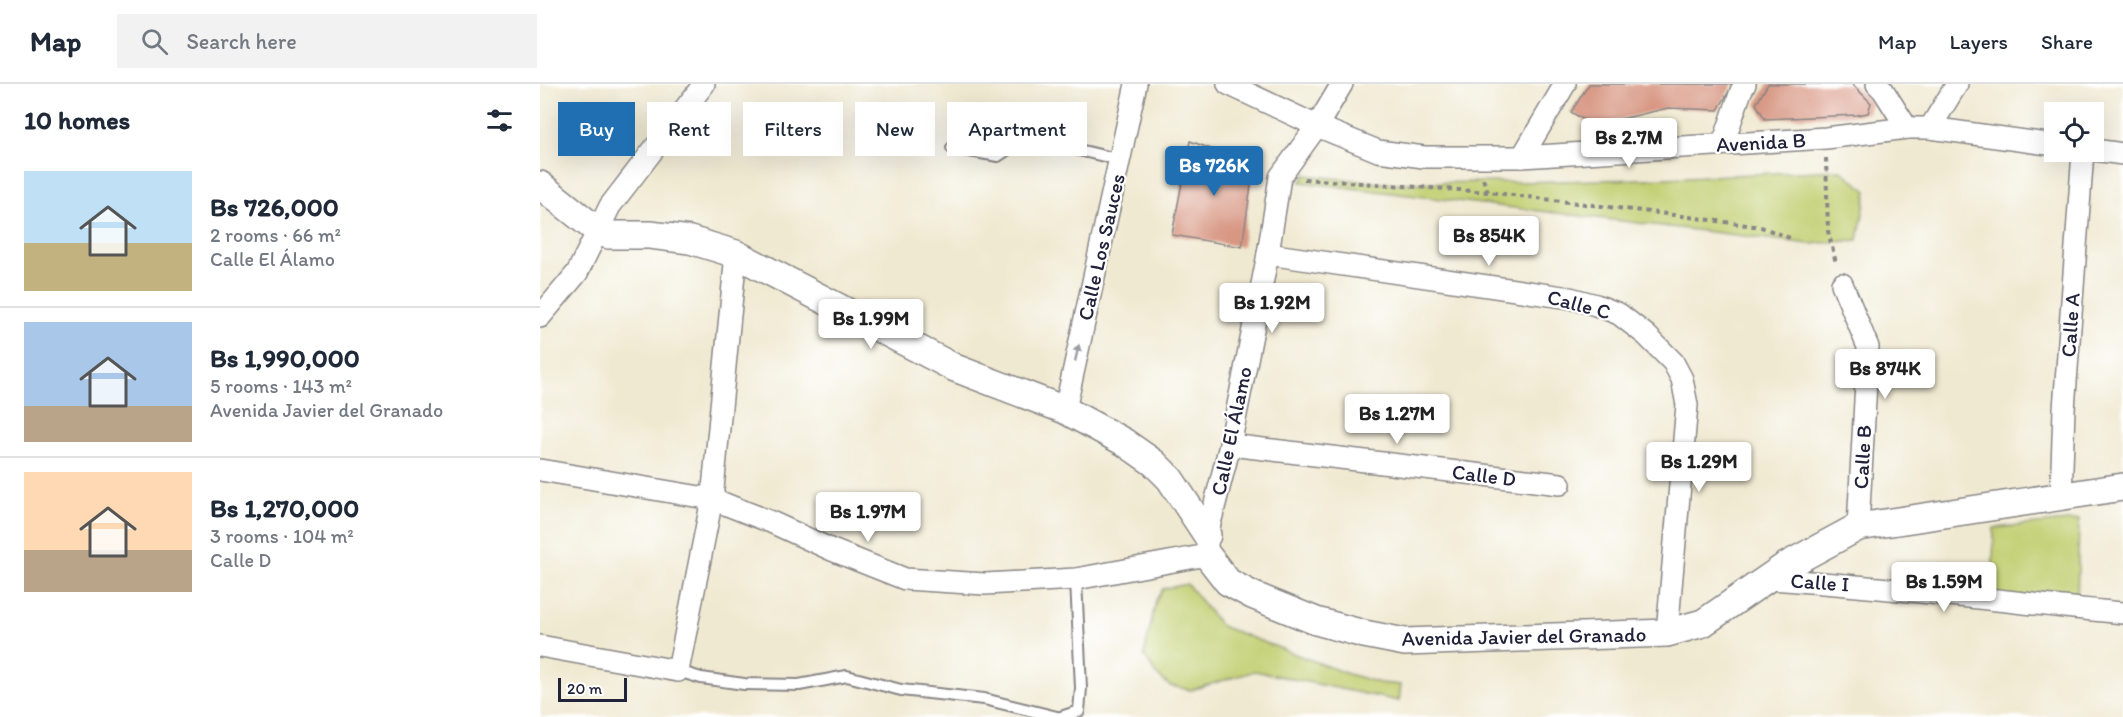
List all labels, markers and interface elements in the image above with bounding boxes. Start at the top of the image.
search box [117,14,537,68]
text: Map [30,24,81,58]
icon: search [138,25,171,58]
text: Search here [186,28,297,55]
text: Map [1878,29,1917,54]
text: Layers [1950,29,2008,54]
text: Share [2041,29,2093,54]
chip: Buy [558,102,635,156]
chip: Rent [647,102,731,156]
chip: Filters [743,102,843,156]
chip: New [855,102,935,156]
chip: Apartment [947,102,1087,156]
map controls [2044,102,2104,162]
button: locate [2044,102,2104,162]
text: 10 homes [24,104,130,136]
icon: filters [483,104,516,137]
pin: Bs 2.7M [1574,118,1684,169]
text: Bs 2.7M [1595,125,1663,149]
street label: Avenida B [1715,127,1807,157]
pin: Bs 726K [1159,146,1269,197]
text: Bs 726K [1179,153,1249,177]
street label: Calle Los Sauces [1072,171,1130,323]
text: Bs 726,000 [210,191,339,223]
icon: home [72,195,144,267]
pin: Bs 854K [1434,216,1544,267]
text: 2 rooms · 66 m² [210,223,341,247]
text: Bs 854K [1453,223,1525,247]
text: Calle El Álamo [210,247,335,271]
pin: Bs 1.92M [1210,283,1334,334]
street label: Calle C [1545,284,1613,324]
text: Bs 1.92M [1233,290,1311,314]
street label: Calle A [2055,291,2085,358]
pin: Bs 1.99M [809,299,933,350]
text: Bs 1.99M [832,306,910,330]
text: Bs 1,990,000 [210,342,360,374]
one-way arrow [1073,344,1083,362]
icon: home [72,346,144,418]
pin: Bs 874K [1830,349,1940,400]
text: Bs 874K [1849,356,1921,380]
street label: Calle El Álamo [1205,364,1257,498]
text: 5 rooms · 143 m² [210,374,352,398]
pin: Bs 1.27M [1335,394,1459,445]
text: Avenida Javier del Granado [210,398,443,422]
text: Bs 1.27M [1359,401,1435,425]
street label: Calle B [1848,424,1876,490]
pin: Bs 1.29M [1637,442,1761,493]
text: Bs 1.29M [1660,449,1738,473]
street label: Calle D [1451,459,1517,491]
text: Bs 1,270,000 [210,492,359,524]
pin: Bs 1.97M [806,492,930,543]
icon: home [72,496,144,568]
text: Bs 1.97M [830,499,906,523]
text: 3 rooms · 104 m² [210,524,354,548]
text: Calle D [210,548,271,572]
pin: Bs 1.59M [1882,562,2006,613]
street label: Calle I [1790,567,1850,597]
text: Bs 1.59M [1905,569,1983,593]
street label: Avenida Javier del Granado [1401,621,1647,651]
scale bar [558,675,627,702]
text: 20 m [567,679,602,698]

